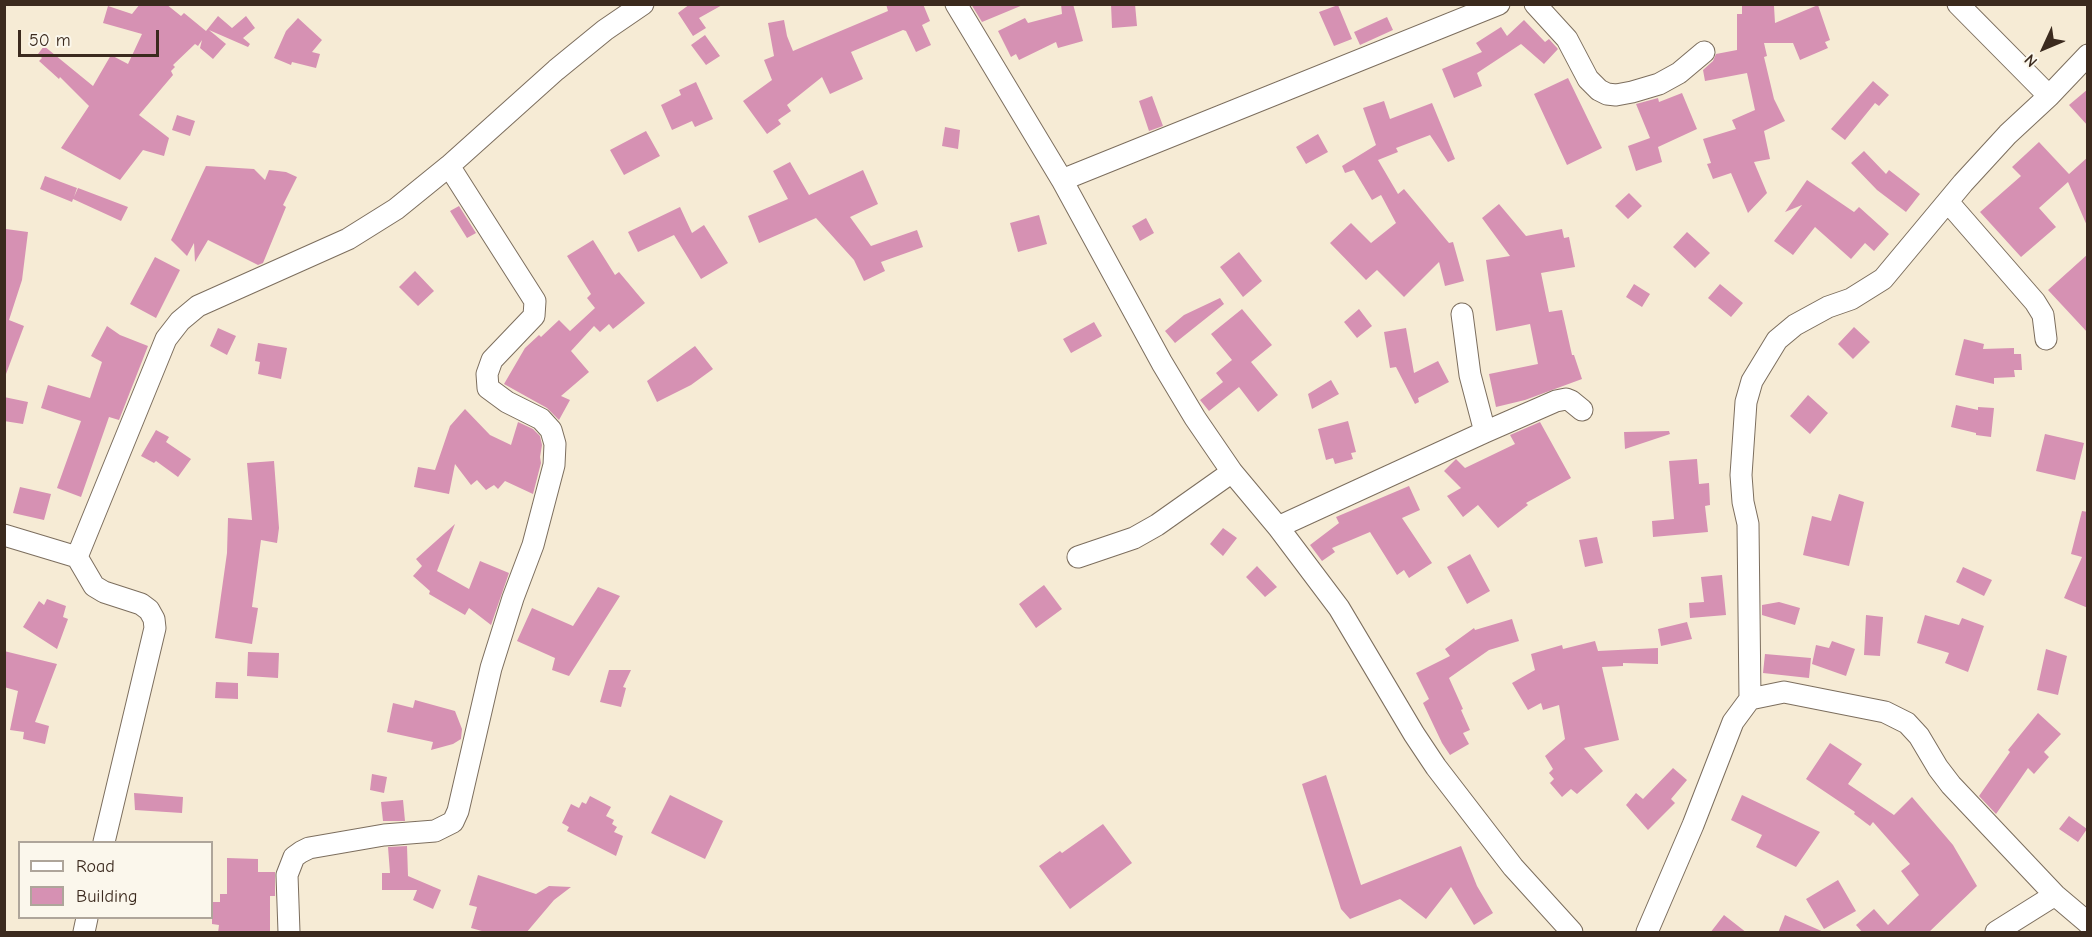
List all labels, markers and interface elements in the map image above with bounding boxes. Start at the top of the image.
scale bar [21,18,162,56]
north arrow [2014,18,2074,78]
text: 50 m [29,30,71,51]
text: N [2021,50,2041,71]
legend [18,841,213,919]
text: Road [76,856,115,877]
text: Building [76,886,138,907]

